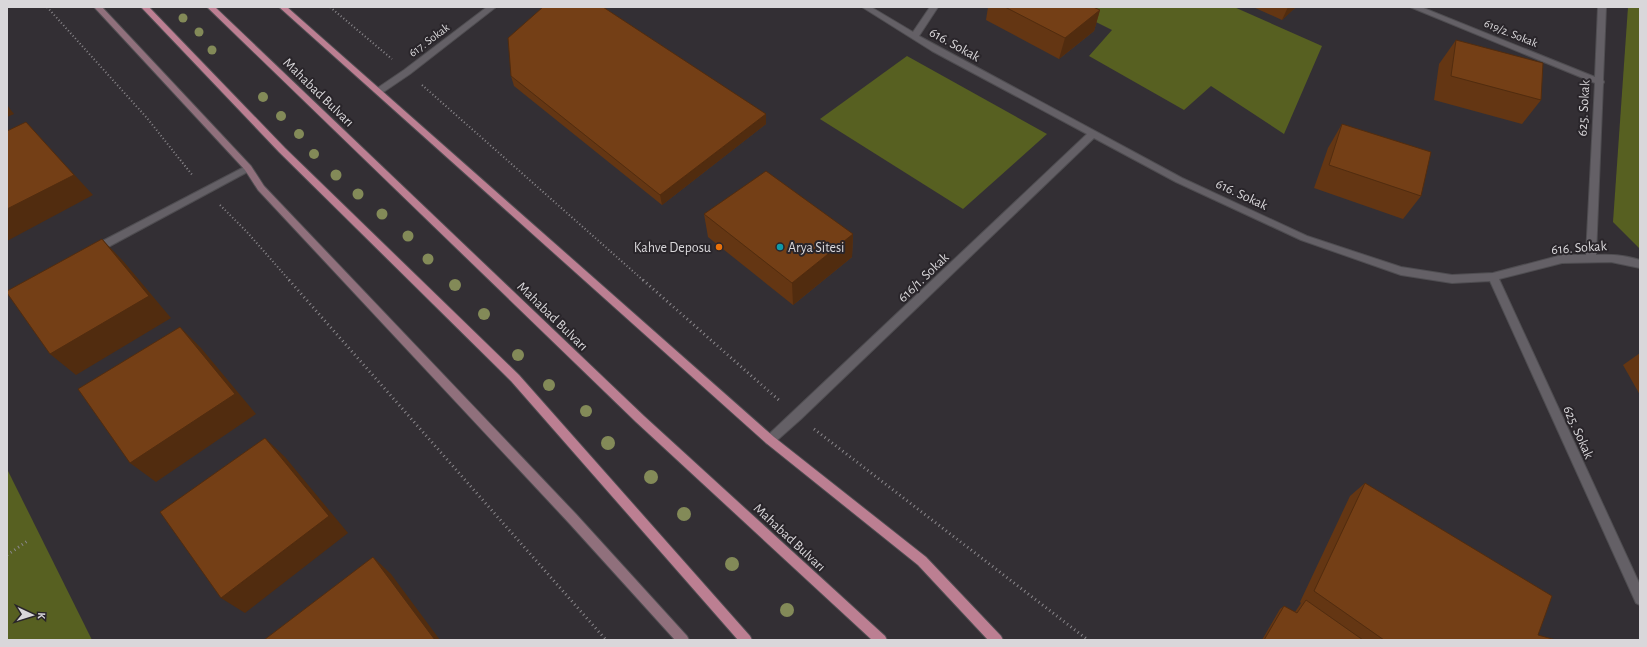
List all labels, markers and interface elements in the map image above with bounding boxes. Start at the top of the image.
street label: 619/2. Sokak [1483,17,1540,49]
street label: 617. Sokak [407,21,452,59]
street label: 616. Sokak [927,25,983,65]
street label: Mahabad Bulvarı [280,56,356,130]
street label: 625. Sokak [1576,79,1592,137]
street label: 616. Sokak [1213,177,1270,213]
street label: 616. Sokak [1551,239,1608,257]
place label: Kahve Deposu [634,241,711,255]
place label: Arya Sitesi [788,241,844,255]
marker: Kahve Deposu [714,242,724,252]
marker: Arya Sitesi [775,242,785,252]
street label: 616/1. Sokak [896,250,952,305]
street label: Mahabad Bulvarı [514,280,590,354]
street label: 625. Sokak [1560,404,1596,462]
street label: Mahabad Bulvarı [751,501,828,574]
north arrow [12,595,52,635]
text: K [36,612,47,620]

